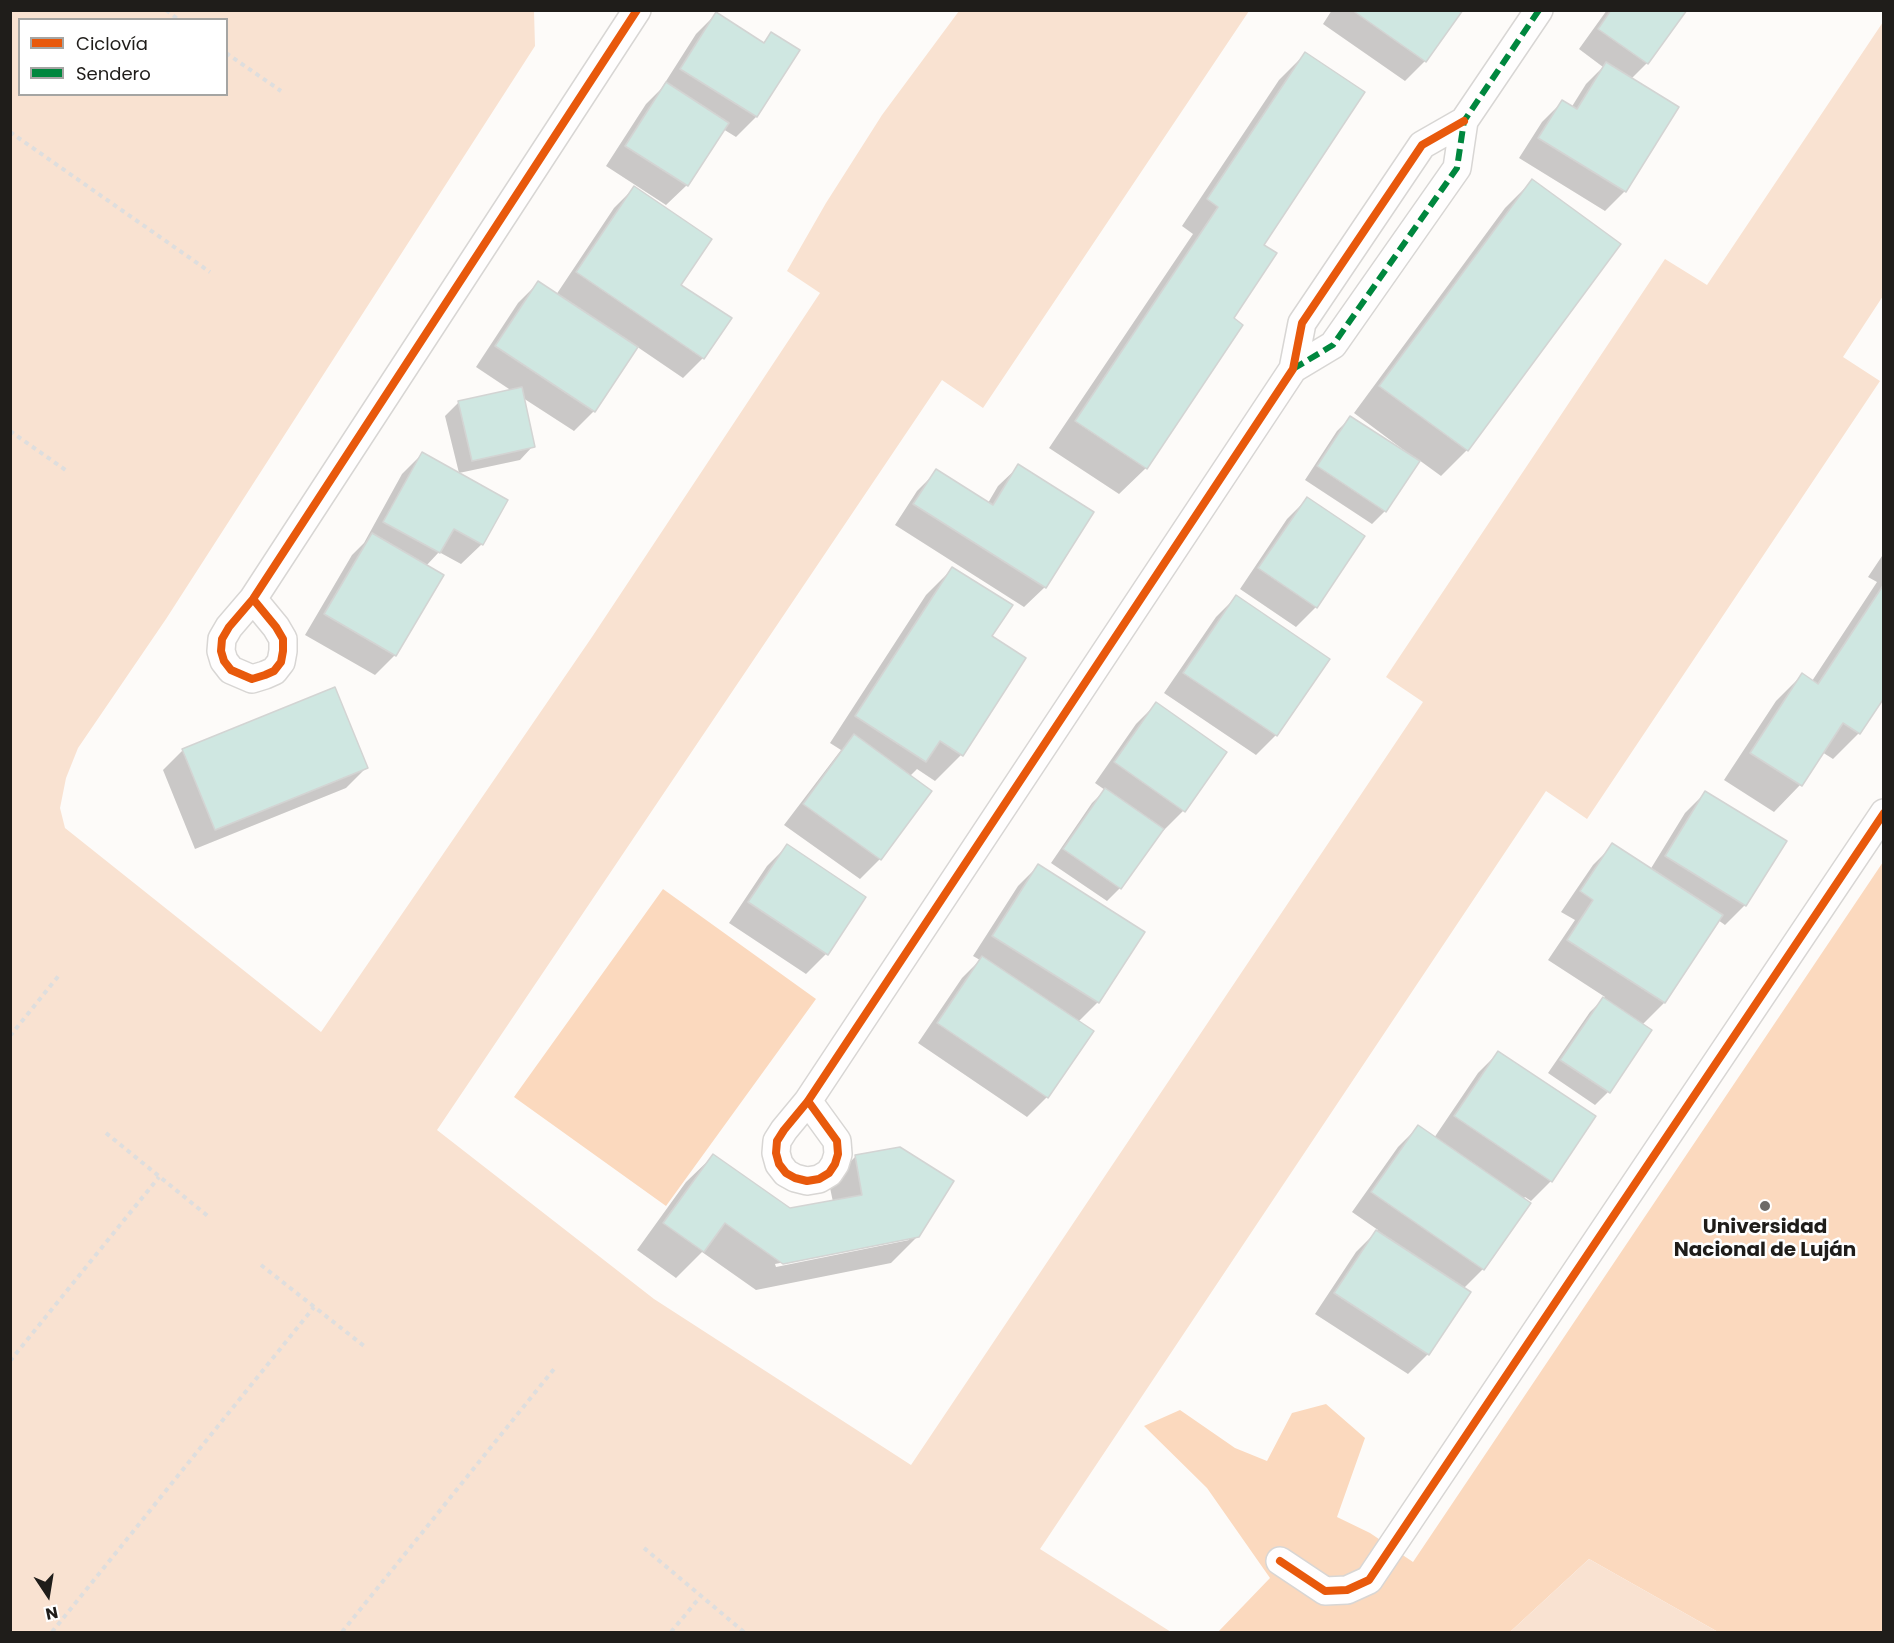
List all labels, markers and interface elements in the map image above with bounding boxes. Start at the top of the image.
legend [18,18,228,96]
text: Ciclovía [76,31,148,56]
text: Sendero [76,61,151,86]
marker: Universidad Nacional de Luján [1758,1199,1772,1213]
place label: Universidad Nacional de Luján [1674,1216,1856,1263]
north arrow [18,1565,78,1625]
text: N [44,1601,60,1626]

